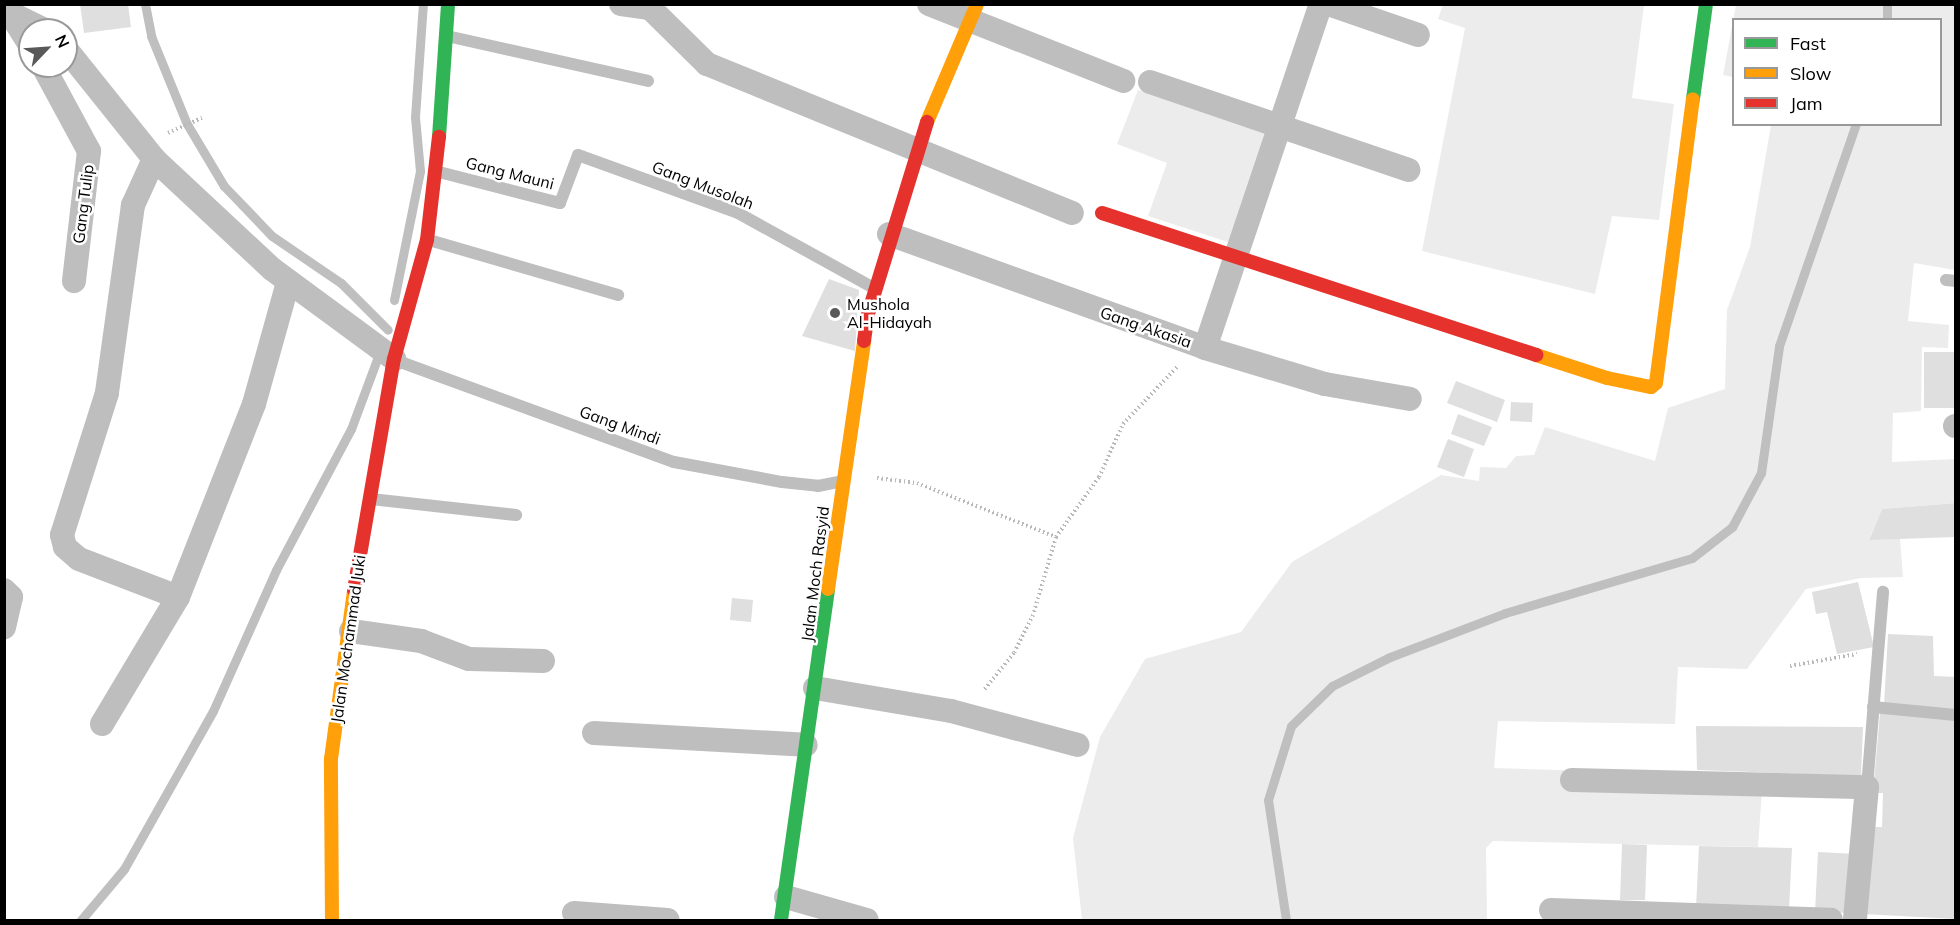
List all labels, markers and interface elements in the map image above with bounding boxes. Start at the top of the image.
north arrow [18,18,78,78]
legend [1732,18,1942,126]
text: N [51,32,74,51]
text: Fast [1790,32,1826,55]
text: Slow [1790,62,1831,85]
text: Jam [1790,92,1823,115]
street label: Gang Mauni [464,153,556,193]
street label: Gang Musolah [649,157,757,213]
street label: Gang Tulip [69,163,97,245]
place label: Mushola Al-Hidayah [847,294,932,332]
street label: Gang Akasia [1098,302,1194,352]
marker: Mushola Al-Hidayah [828,306,842,320]
street label: Gang Mindi [577,401,663,449]
street label: Jalan Moch Rasyid [797,505,833,643]
street label: Jalan Mochammad Juki [327,554,369,724]

